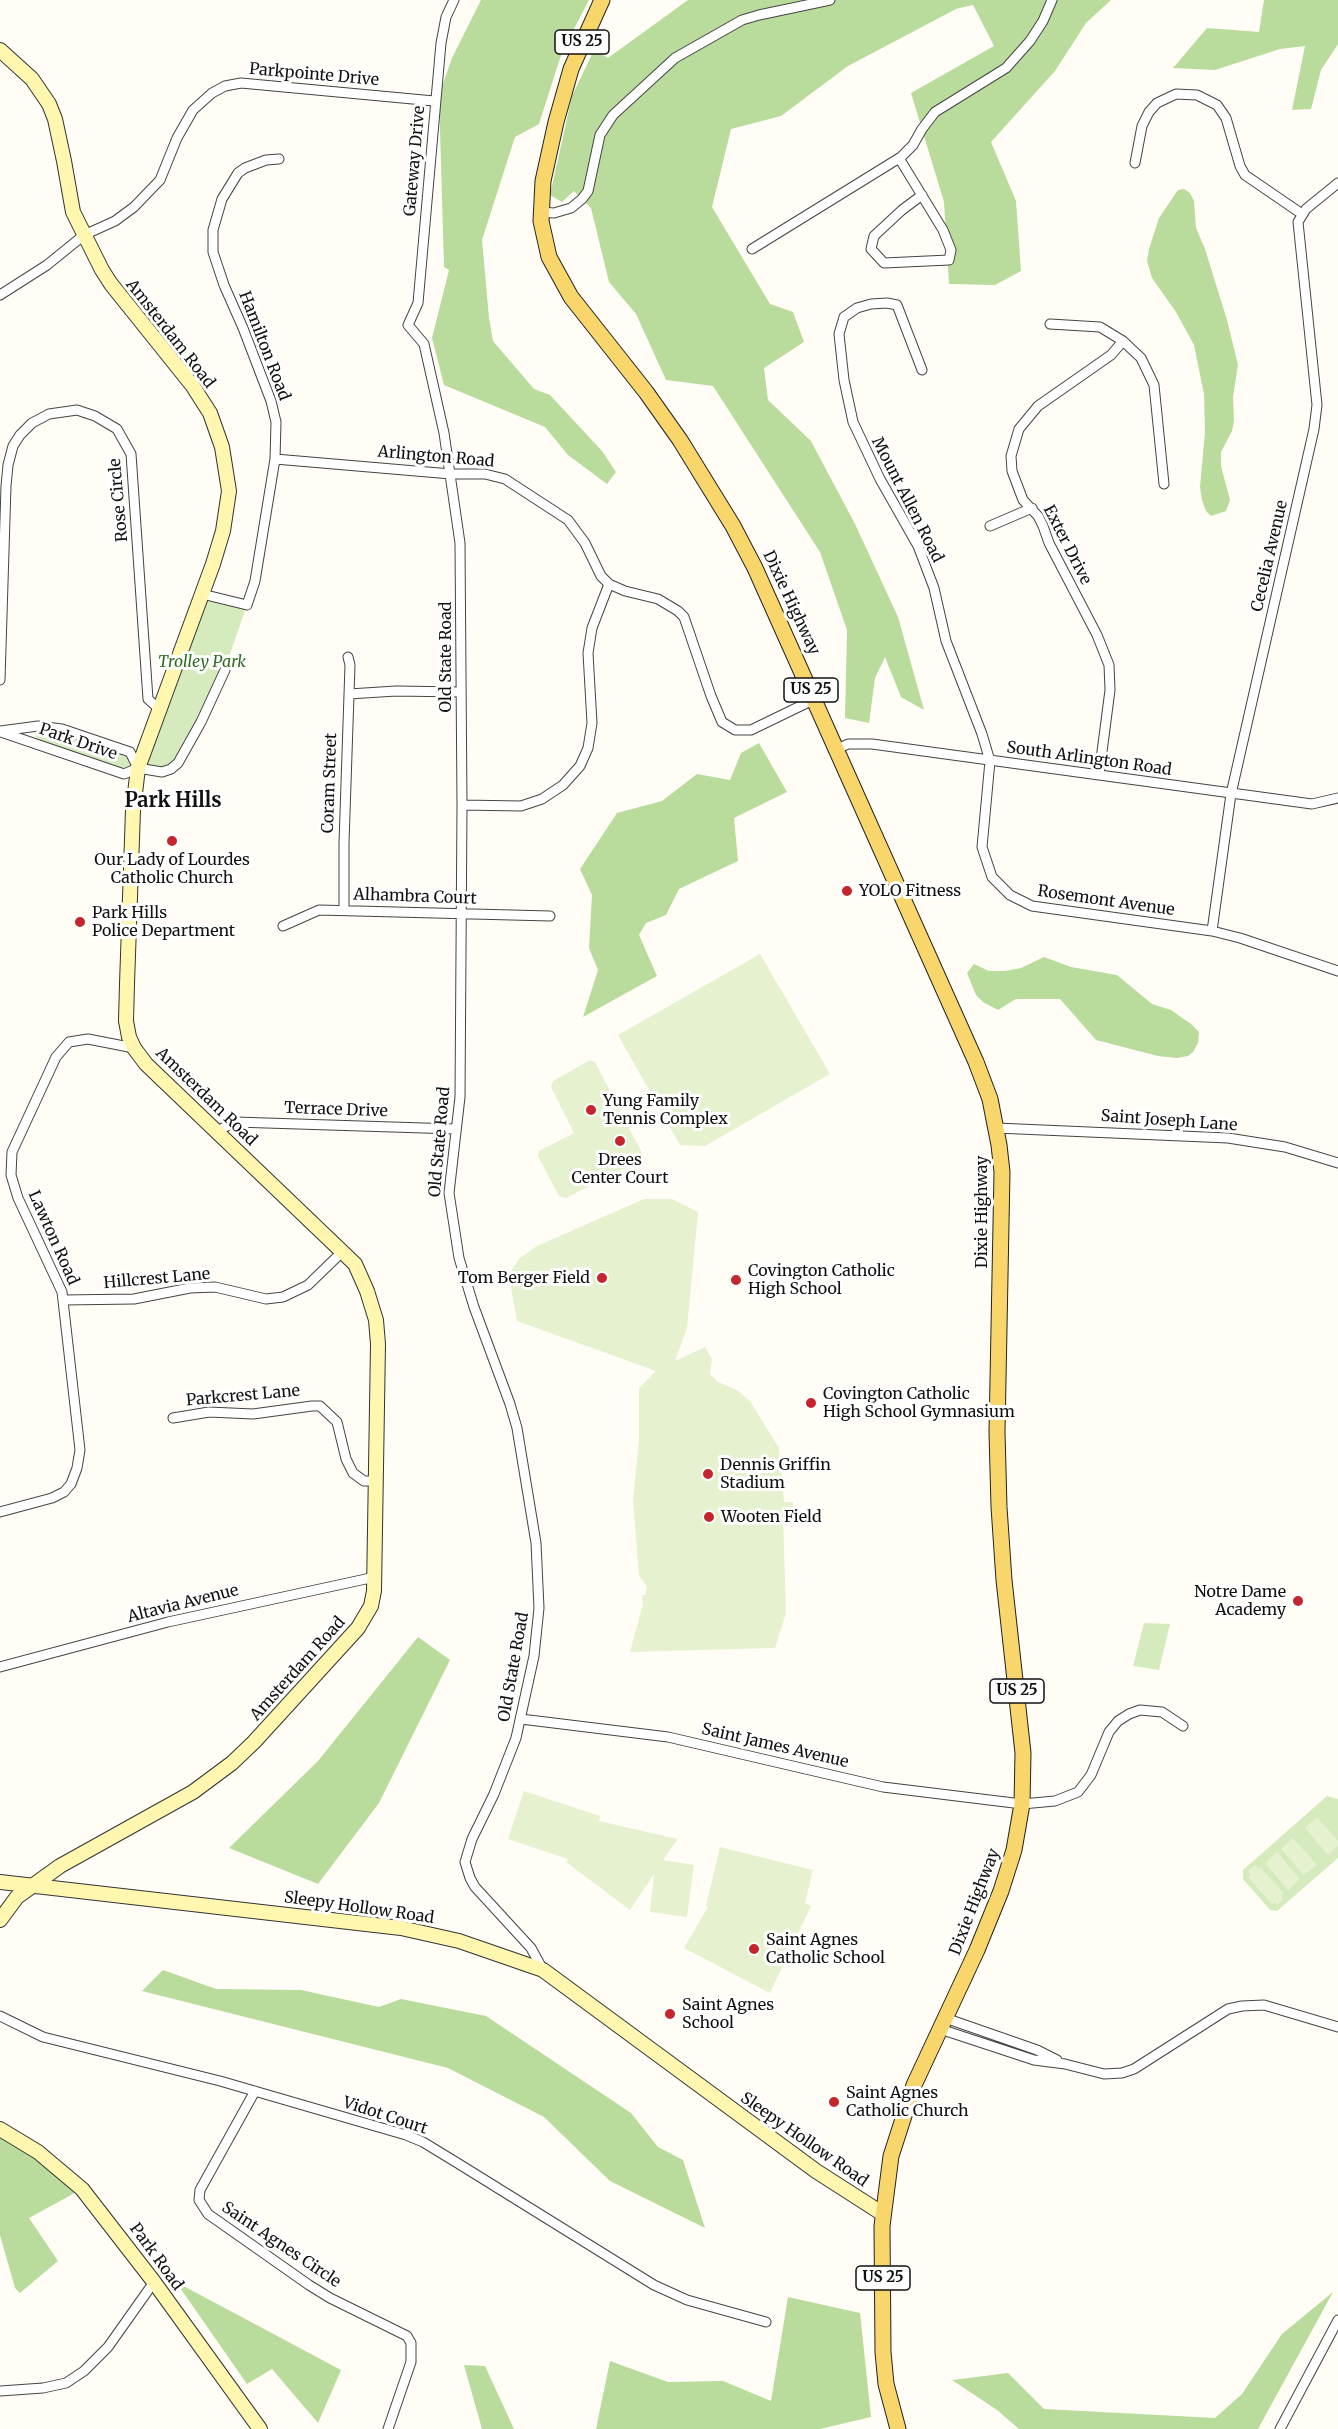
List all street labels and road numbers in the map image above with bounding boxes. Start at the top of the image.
road number: US 25 [555,30,609,54]
street label: Parkpointe Drive [248,60,380,90]
street label: Gateway Drive [401,105,429,217]
street label: Amsterdam Road [122,276,218,392]
street label: Hamilton Road [234,289,294,403]
street label: Mount Allen Road [867,434,947,566]
street label: Arlington Road [377,442,495,472]
street label: Rose Circle [106,457,132,543]
street label: Cecelia Avenue [1248,498,1292,614]
street label: Exter Drive [1039,502,1095,588]
street label: Dixie Highway [758,548,824,658]
street label: Old State Road [436,602,456,712]
road number: US 25 [784,678,838,702]
street label: Park Drive [37,720,119,764]
street label: Coram Street [319,732,341,834]
street label: South Arlington Road [1005,738,1173,780]
street label: Rosemont Avenue [1036,882,1176,920]
street label: Alhambra Court [353,885,477,909]
street label: Amsterdam Road [152,1044,260,1150]
street label: Old State Road [426,1086,454,1198]
street label: Terrace Drive [284,1099,388,1121]
street label: Saint Joseph Lane [1100,1107,1238,1135]
street label: Dixie Highway [972,1156,992,1268]
street label: Lawton Road [24,1188,82,1288]
street label: Hillcrest Lane [103,1265,211,1293]
street label: Parkcrest Lane [185,1381,301,1411]
street label: Altavia Avenue [125,1581,241,1627]
street label: Old State Road [495,1611,533,1723]
street label: Amsterdam Road [246,1613,350,1725]
road number: US 25 [990,1679,1044,1703]
street label: Saint James Avenue [700,1720,850,1772]
street label: Dixie Highway [946,1846,1004,1958]
street label: Sleepy Hollow Road [283,1888,435,1928]
street label: Sleepy Hollow Road [737,2089,871,2191]
street label: Vidot Court [340,2093,430,2139]
street label: Saint Agnes Circle [218,2198,344,2292]
street label: Park Road [125,2220,187,2294]
road number: US 25 [856,2266,910,2290]

